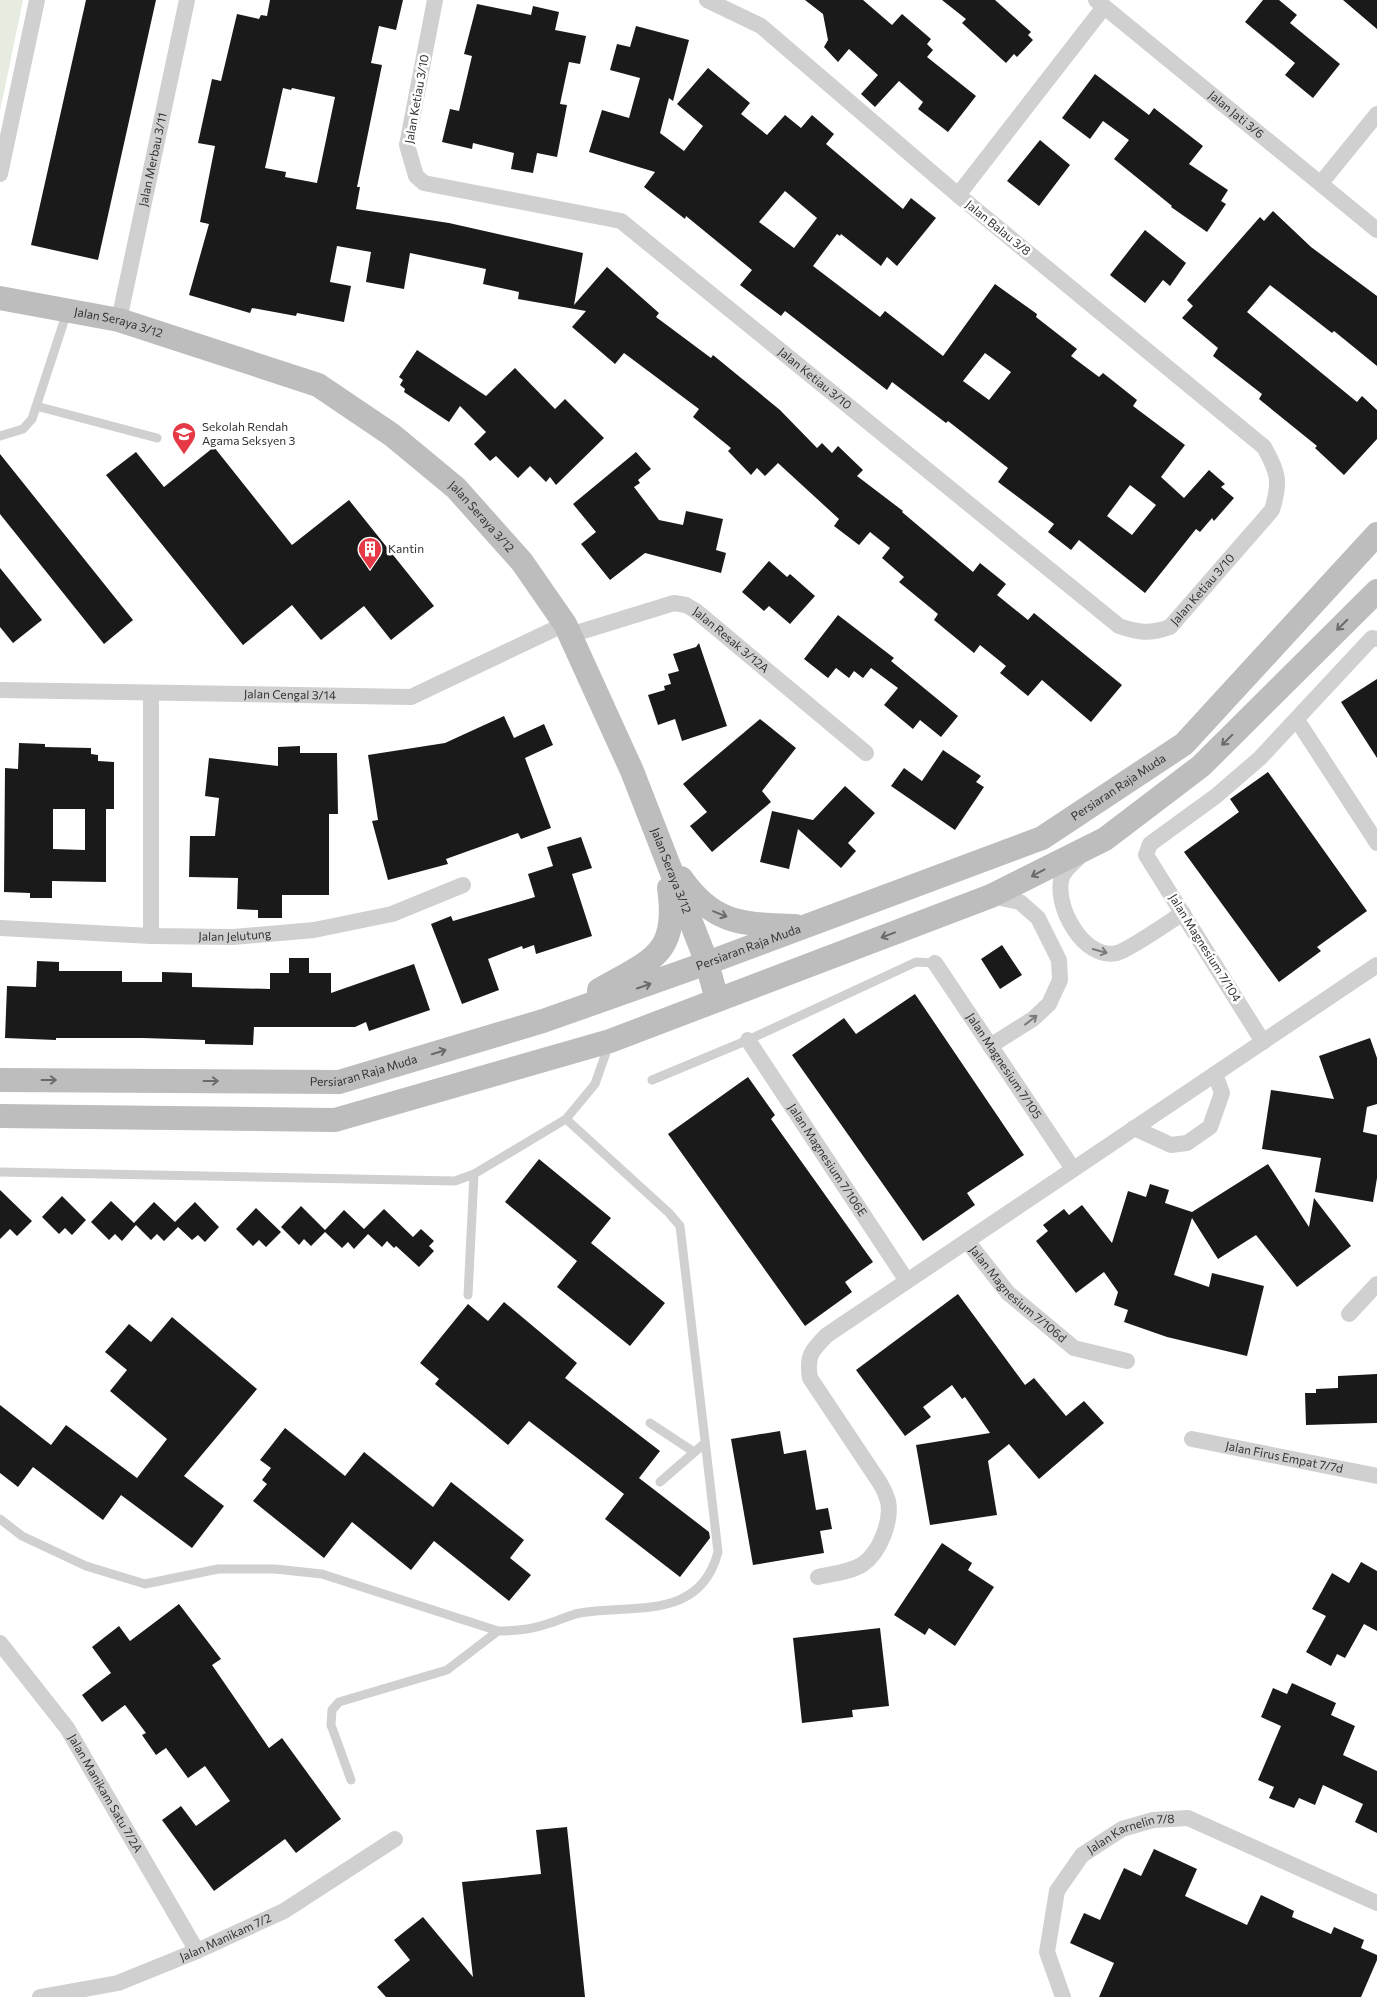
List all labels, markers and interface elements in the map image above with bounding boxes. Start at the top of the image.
street label: Jalan Ketiau 3/10 [401,53,432,145]
street label: Jalan Jati 3/6 [1206,87,1267,141]
street label: Jalan Merbau 3/11 [135,111,169,208]
street label: Jalan Balau 3/8 [963,197,1034,258]
street label: Jalan Seraya 3/12 [73,304,165,340]
street label: Jalan Ketiau 3/10 [775,344,855,412]
place label: Sekolah Rendah Agama Seksyen 3 [202,419,295,447]
school or university icon: Sekolah Rendah Agama Seksyen 3 [171,421,197,455]
street label: Jalan Seraya 3/12 [446,477,518,555]
building icon: Kantin [357,536,383,570]
place label: Kantin [388,541,424,555]
street label: Jalan Ketiau 3/10 [1167,550,1237,628]
street label: Jalan Resak 3/12A [691,603,772,675]
one-way arrow [1337,619,1349,631]
street label: Jalan Cengal 3/14 [244,686,336,702]
one-way arrow [1221,734,1233,746]
street label: Persiaran Raja Muda [1068,750,1168,823]
street label: Jalan Seraya 3/12 [648,825,695,916]
one-way arrow [1031,869,1046,878]
street label: Jalan Magnesium 7/104 [1166,891,1245,1005]
one-way arrow [712,910,727,920]
street label: Persiaran Raja Muda [694,921,802,972]
street label: Jalan Jelutung [198,926,272,944]
one-way arrow [881,931,896,940]
one-way arrow [1091,947,1107,956]
one-way arrow [635,981,651,990]
street label: Jalan Magnesium 7/105 [964,1010,1045,1121]
one-way arrow [1024,1014,1037,1025]
one-way arrow [431,1047,447,1057]
street label: Persiaran Raja Muda [310,1051,419,1088]
one-way arrow [40,1075,56,1085]
one-way arrow [202,1076,219,1086]
street label: Jalan Magnesium 7/106E [785,1101,870,1219]
street label: Jalan Magnesium 7/106d [967,1242,1070,1345]
street label: Jalan Firus Empat 7/7d [1224,1438,1344,1475]
street label: Jalan Manikam Satu 7/2A [65,1731,146,1855]
street label: Jalan Karnelin 7/8 [1084,1811,1175,1857]
street label: Jalan Manikam 7/2 [177,1910,273,1964]

